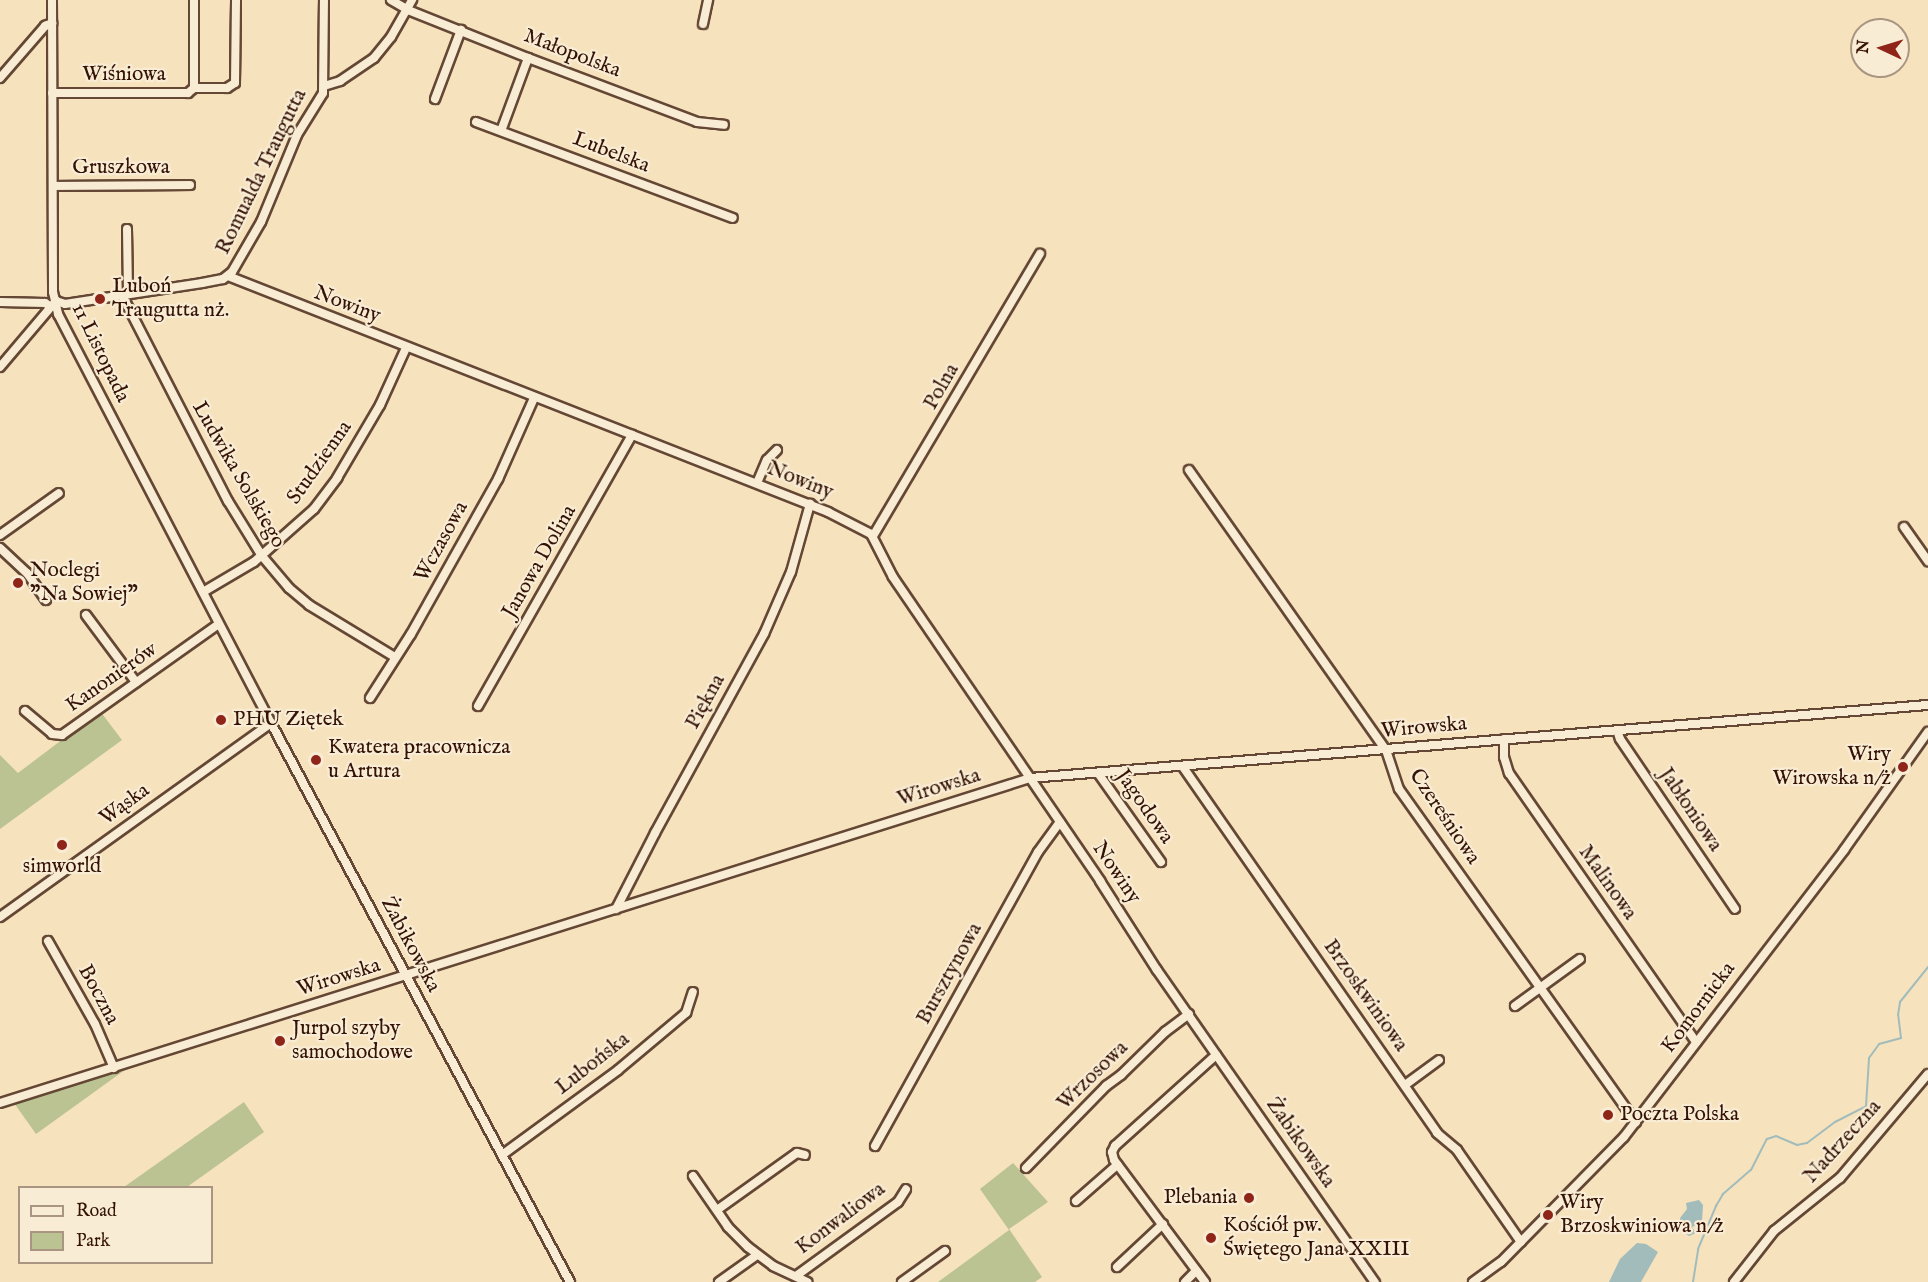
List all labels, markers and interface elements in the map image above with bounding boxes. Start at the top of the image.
north arrow [1850,18,1910,78]
street label: Małopolska [520,24,624,84]
text: N [1854,39,1874,54]
street label: Wiśniowa [82,62,166,88]
street label: Romualda Traugutta [211,85,313,259]
street label: Lubelska [569,127,653,179]
street label: Gruszkowa [72,155,170,181]
place label: Luboń Traugutta nż. [112,274,229,324]
street label: Nowiny [310,281,384,329]
marker: Luboń Traugutta nż. [93,292,107,306]
street label: 11 Listopada [65,299,135,407]
street label: Polna [919,359,965,415]
street label: Ludwika Solskiego [186,397,290,553]
street label: Studzienna [282,416,358,510]
street label: Nowiny [763,456,837,506]
street label: Wczasowa [410,497,474,587]
street label: Janowa Dolina [497,501,583,623]
place label: Noclegi "Na Sowiej" [30,558,138,608]
marker: Noclegi "Na Sowiej" [11,576,25,590]
street label: Kanonierów [62,637,162,719]
street label: Piękna [681,670,731,734]
place label: PHU Ziętek [233,707,344,733]
street label: Wirowska [1380,712,1468,744]
marker: PHU Ziętek [214,713,228,727]
place label: Kwatera pracownicza u Artura [328,735,510,785]
place label: Wiry Wirowska n/ż [1772,742,1891,792]
marker: Kwatera pracownicza u Artura [309,753,323,767]
marker: Wiry Wirowska n/ż [1896,760,1910,774]
street label: Wirowska [894,763,984,813]
street label: Jabłoniowa [1653,763,1727,857]
street label: Jagodowa [1109,765,1179,849]
street label: Czereśniowa [1403,765,1485,869]
street label: Wąska [95,779,155,831]
street label: Nowiny [1086,837,1146,909]
marker: simworld [55,838,69,852]
street label: Malinowa [1572,841,1642,925]
place label: simworld [23,854,101,880]
street label: Żabikowska [374,893,446,997]
street label: Bursztynowa [912,919,988,1029]
street label: Brzoskwiniowa [1317,935,1413,1057]
street label: Wirowska [294,953,384,1003]
street label: Komornicka [1657,957,1741,1059]
street label: Boczna [72,961,124,1029]
place label: Jurpol szyby samochodowe [292,1016,413,1066]
street label: Lubońska [551,1027,635,1101]
marker: Jurpol szyby samochodowe [273,1034,287,1048]
street label: Wrzosowa [1052,1036,1134,1116]
street label: Żabikowska [1260,1093,1340,1193]
street label: Nadrzeczna [1799,1095,1887,1189]
place label: Poczta Polska [1620,1102,1739,1128]
marker: Poczta Polska [1601,1108,1615,1122]
street label: Konwaliowa [791,1177,891,1261]
place label: Plebania [1163,1185,1237,1211]
legend [18,1186,213,1264]
place label: Wiry Brzoskwiniowa n/ż [1560,1190,1724,1240]
marker: Plebania [1242,1191,1256,1205]
text: Road [76,1200,117,1223]
marker: Wiry Brzoskwiniowa n/ż [1541,1208,1555,1222]
place label: Kościół pw. Świętego Jana XXIII [1223,1213,1410,1263]
text: Park [76,1230,110,1253]
marker: Kościół pw. Świętego Jana XXIII [1204,1231,1218,1245]

